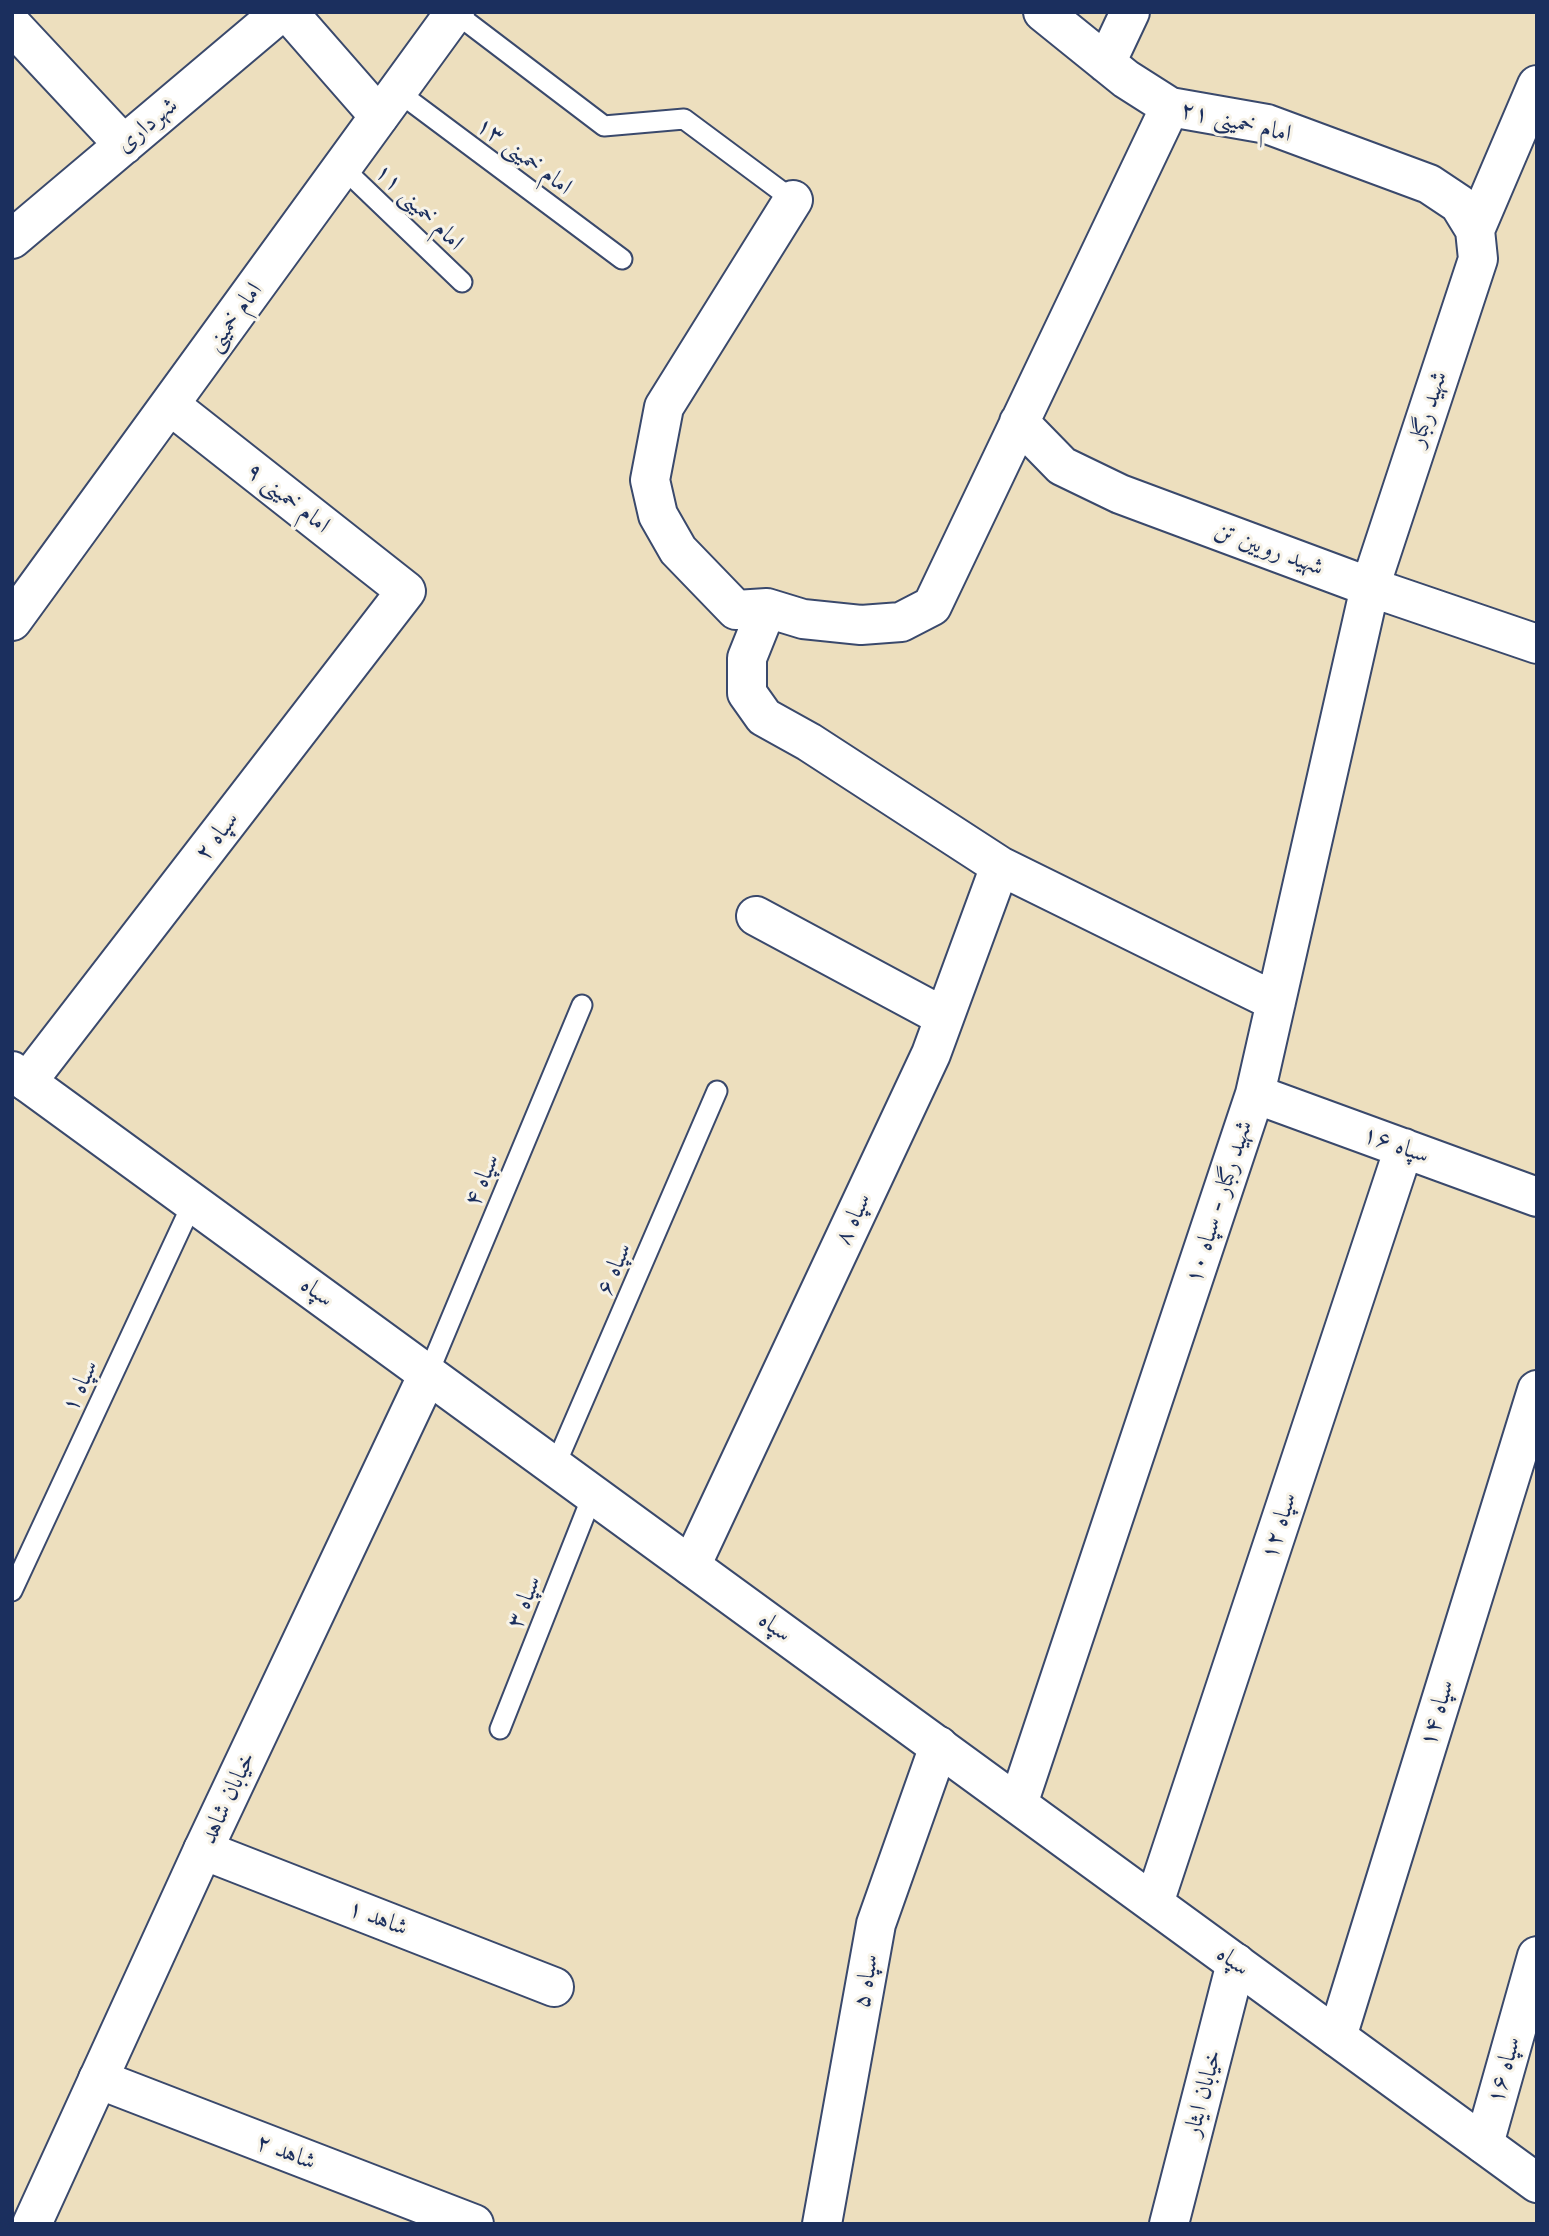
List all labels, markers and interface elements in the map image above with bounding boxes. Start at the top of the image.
street label: شهرداری [110,91,184,159]
street label: امام خمینی ۲۱ [1178,95,1294,149]
street label: امام خمینی ۱۳ [470,111,578,201]
street label: امام خمینی ۱۱ [368,158,470,256]
street label: امام خمینی [199,277,269,357]
street label: شهید رگبار [1402,368,1454,450]
street label: امام خمینی ۹ [240,456,336,540]
street label: شهید رویین تن [1210,516,1328,582]
street label: سپاه ۲ [189,806,245,866]
street label: شهید رگبار - سپاه ۱۰ [1179,1117,1259,1287]
street label: سپاه ۱۶ [1359,1120,1433,1170]
street label: سپاه ۴ [458,1149,506,1211]
street label: سپاه ۸ [828,1188,878,1250]
street label: سپاه ۶ [590,1238,638,1300]
street label: سپاه [295,1270,339,1314]
street label: سپاه ۱ [55,1355,105,1417]
street label: سپاه ۱۲ [1255,1489,1303,1563]
street label: سپاه ۳ [500,1571,548,1633]
street label: سپاه [753,1605,797,1649]
street label: سپاه ۱۴ [1413,1676,1461,1750]
street label: خیابان شاهد [194,1747,262,1849]
street label: شاهد ۱ [344,1893,412,1943]
street label: سپاه [1211,1939,1255,1983]
street label: سپاه ۵ [847,1952,885,2010]
street label: سپاه ۱۶ [1481,2033,1527,2107]
street label: خیابان ایثار [1178,2046,1228,2140]
street label: شاهد ۲ [252,2127,320,2177]

